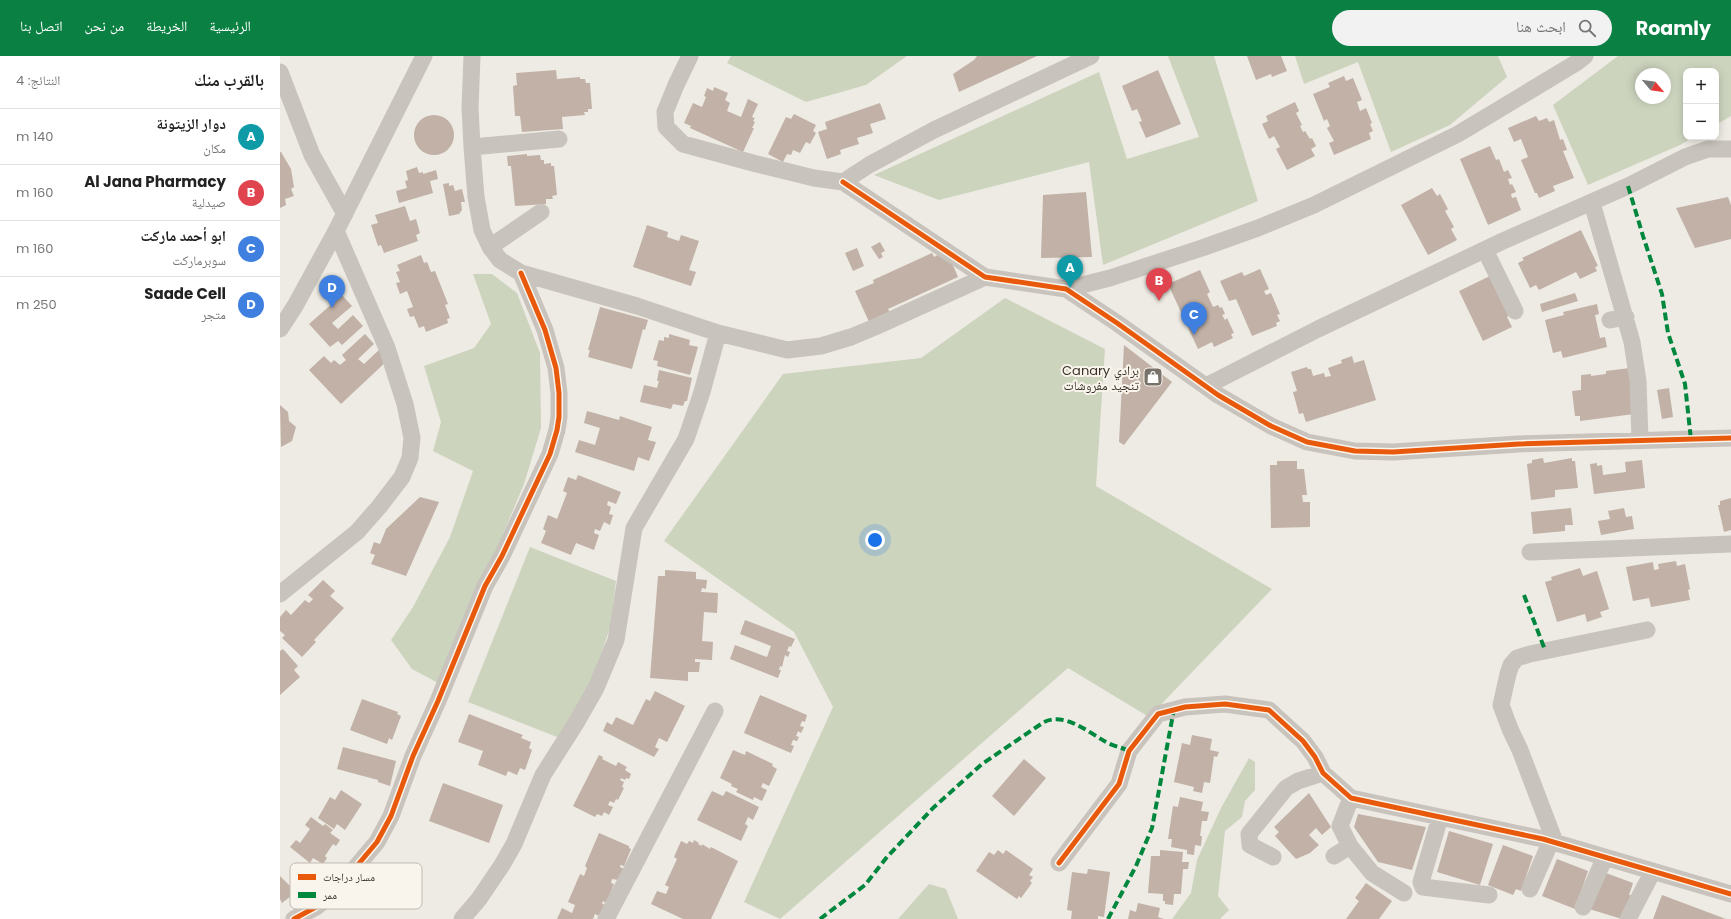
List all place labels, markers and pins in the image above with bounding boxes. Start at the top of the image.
pin: A [1057,255,1083,288]
pin: B [1146,268,1172,301]
pin: D [319,275,345,308]
pin: C [1181,302,1207,335]
place label: Canary برادي تنجيد مفروشات [1062,361,1139,395]
shop icon: Canary برادي تنجيد مفروشات [1142,366,1164,388]

